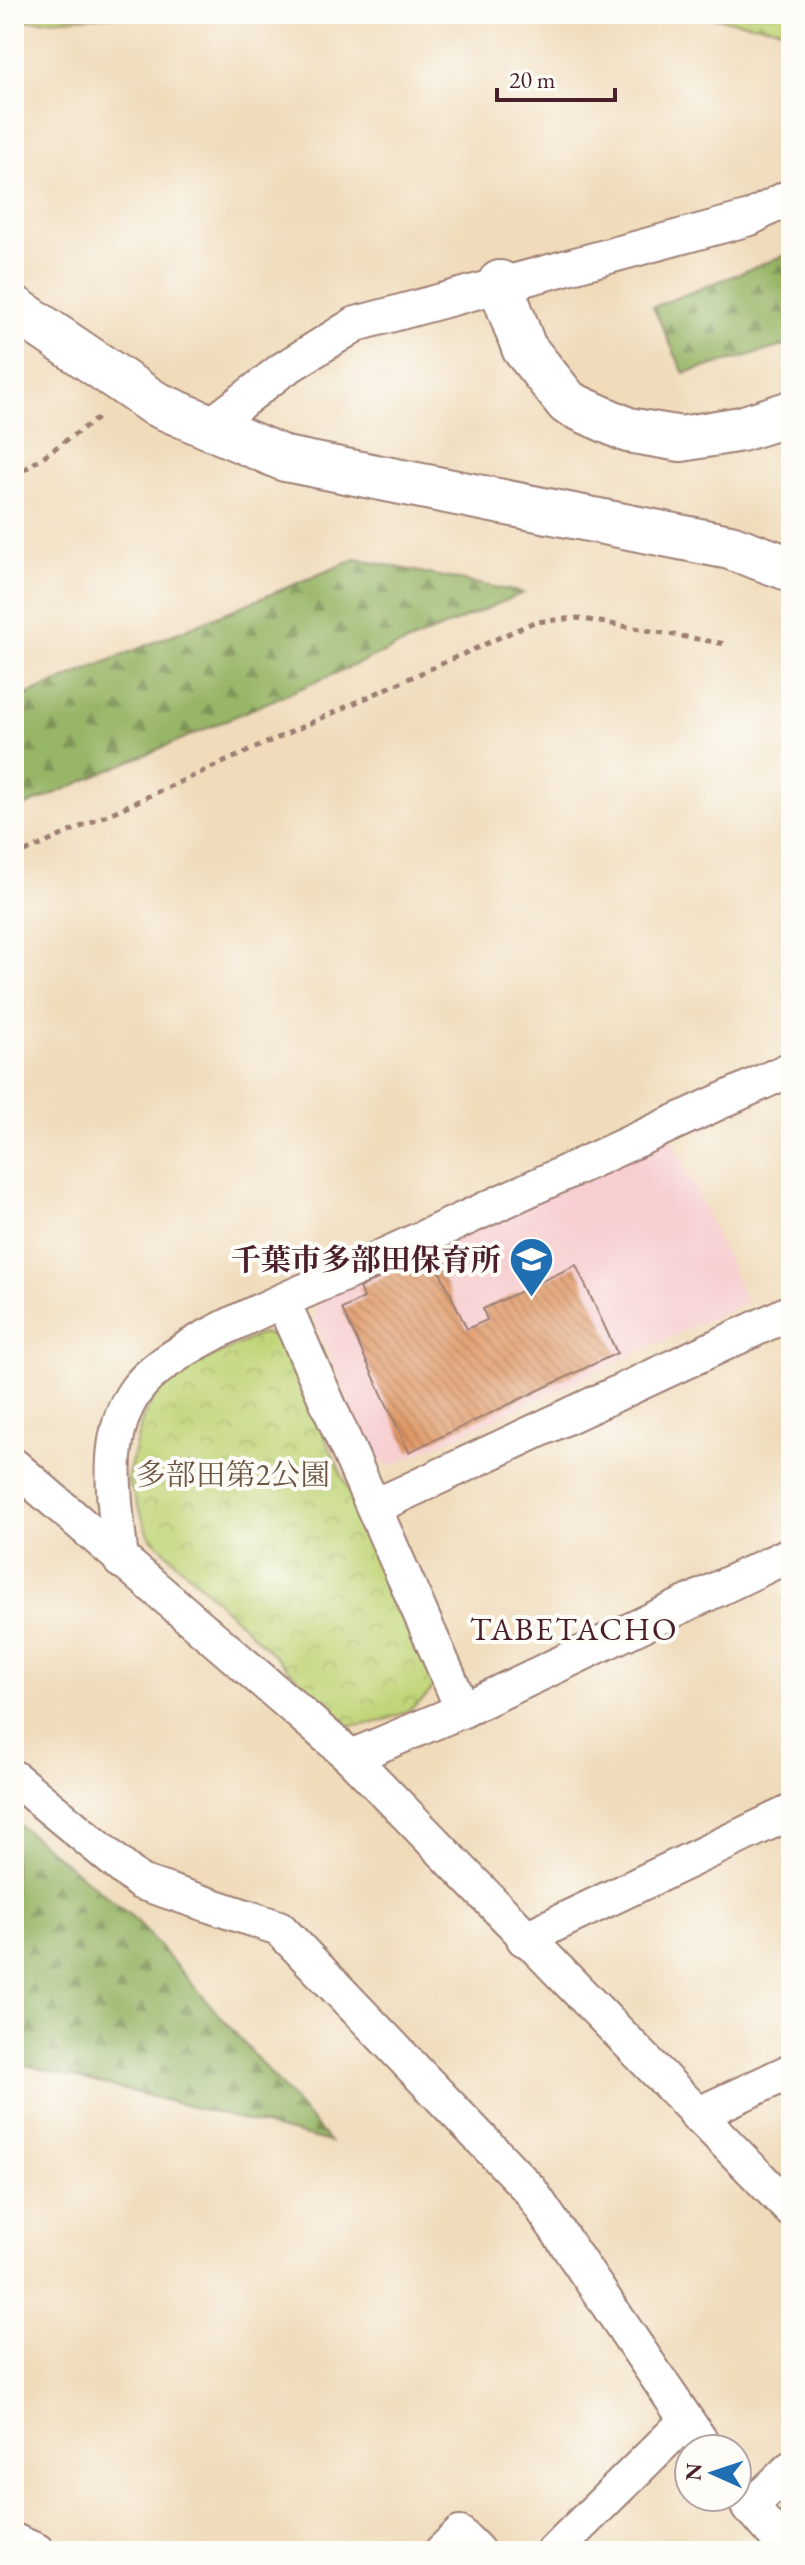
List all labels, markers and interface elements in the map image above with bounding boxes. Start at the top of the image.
scale bar [497,52,615,102]
text: 20 m [509,64,556,95]
school or university icon: 千葉市多部田保育所 [508,1236,556,1299]
place label: 千葉市多部田保育所 [231,1240,501,1279]
park label: 多部田第2公園 [136,1455,330,1494]
district label: TABETACHO [470,1608,678,1650]
north arrow [673,2433,753,2513]
text: N [679,2462,708,2482]

